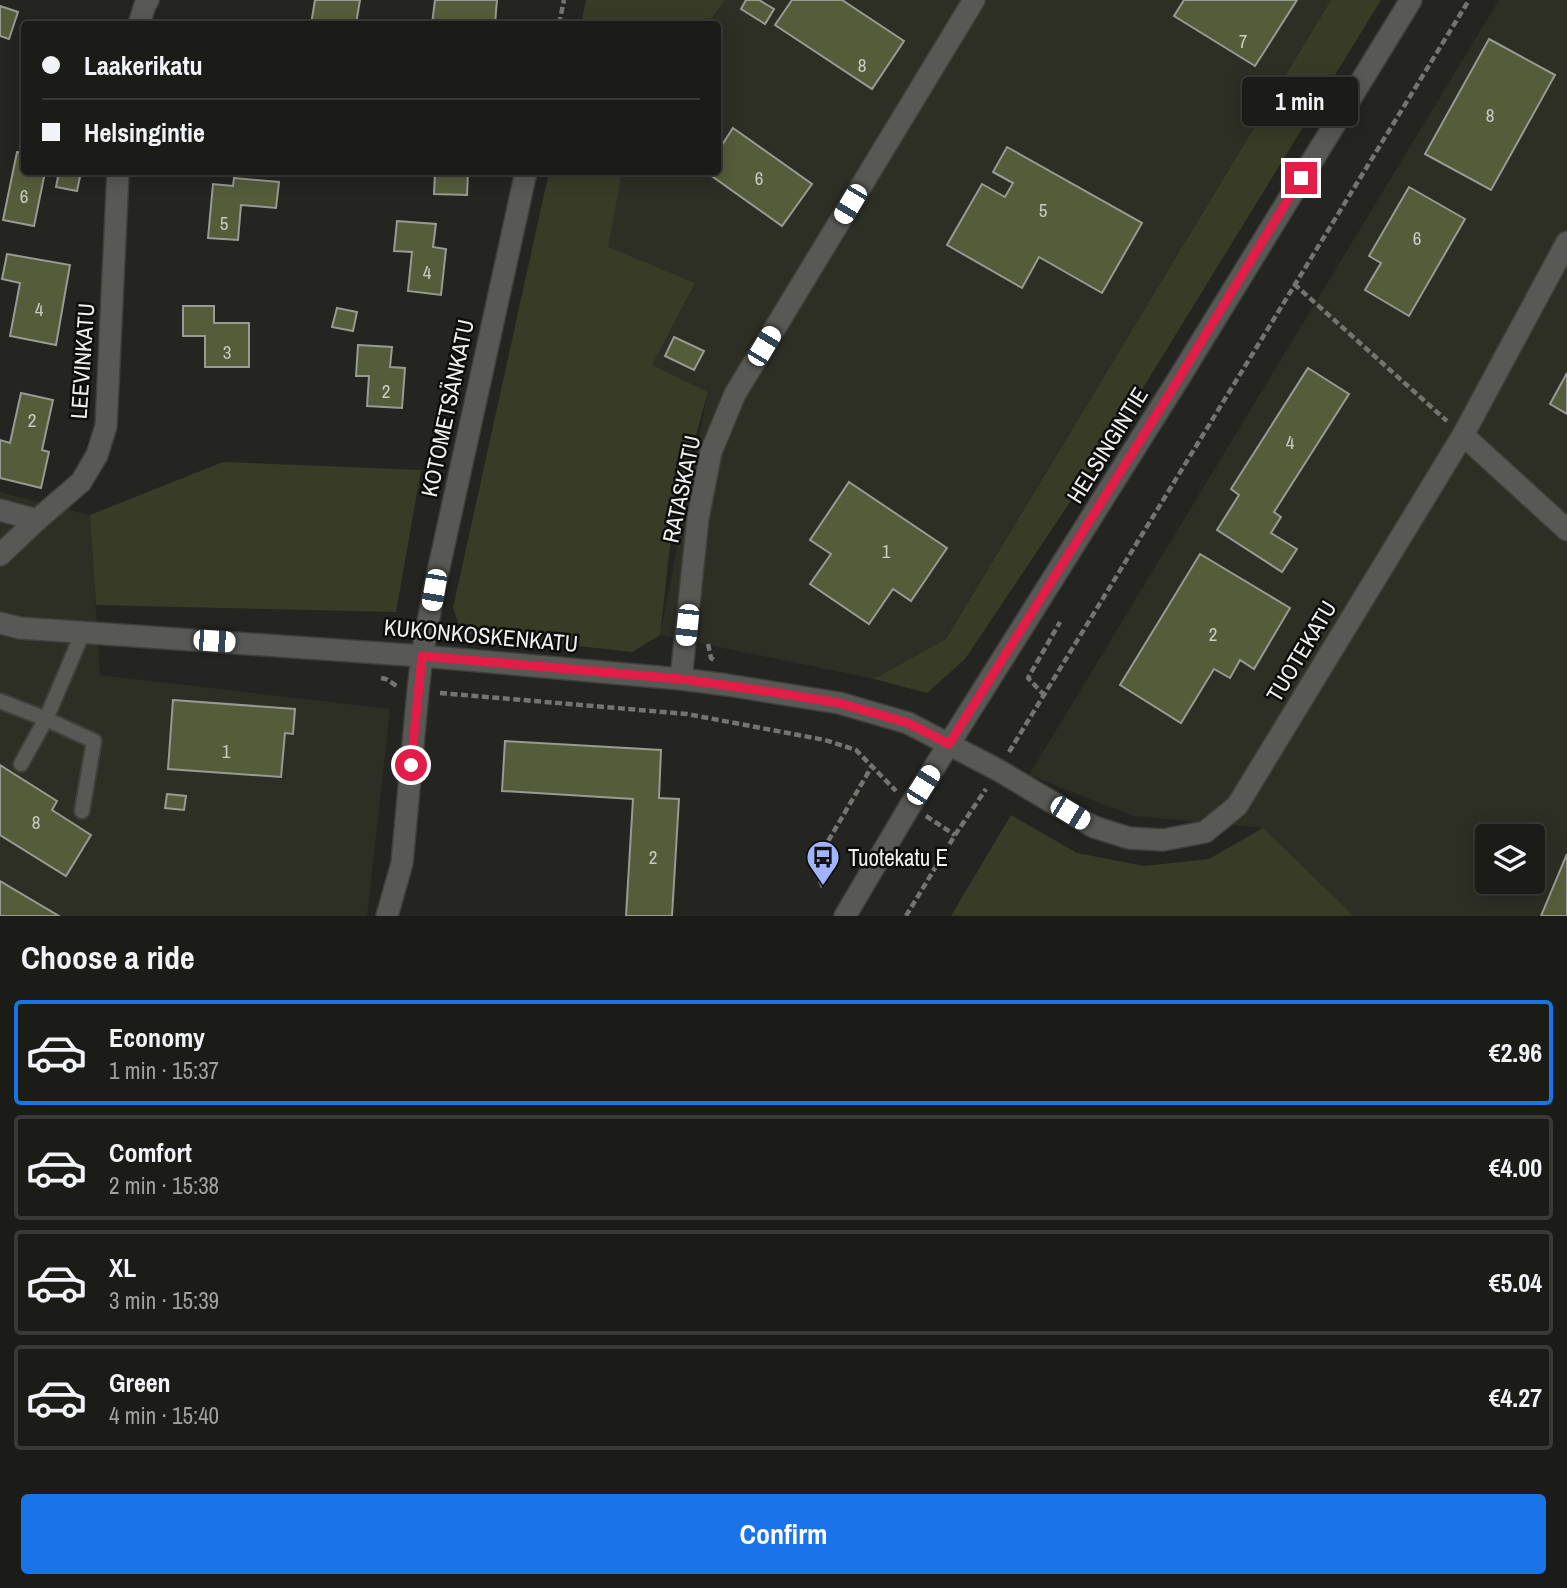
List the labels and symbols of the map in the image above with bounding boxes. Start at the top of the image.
house number: 7 [1239,28,1248,54]
house number: 8 [858,52,866,78]
callout: 1 min [1243,76,1359,125]
house number: 8 [1486,102,1494,128]
route end [1285,162,1317,194]
house number: 6 [755,165,763,191]
car [831,181,870,227]
house number: 6 [20,183,28,209]
house number: 5 [1039,197,1048,223]
house number: 5 [220,210,229,236]
house number: 6 [1413,225,1421,251]
house number: 4 [423,259,432,285]
house number: 4 [35,296,44,322]
street label: LEEVINKATU [62,302,102,420]
street label: KOTOMETSÄNKATU [413,316,481,500]
car [745,323,784,369]
house number: 3 [223,339,231,365]
house number: 2 [382,378,390,404]
street label: HELSINGINTIE [1059,381,1155,509]
house number: 2 [28,407,36,433]
house number: 4 [1286,429,1295,455]
street label: RATASKATU [655,432,707,546]
house number: 1 [882,538,891,564]
car [421,567,448,613]
street label: TUOTEKATU [1259,595,1343,707]
car [675,603,700,647]
street label: KUKONKOSKENKATU [383,611,579,659]
house number: 2 [1209,621,1217,647]
car [193,629,236,653]
house number: 1 [222,738,231,764]
route start [395,749,427,781]
car [903,762,944,808]
car [1047,793,1094,833]
house number: 8 [32,809,40,835]
bus stop icon: Tuotekatu E [804,838,842,887]
place label: Tuotekatu E [848,842,948,873]
house number: 2 [649,844,657,870]

